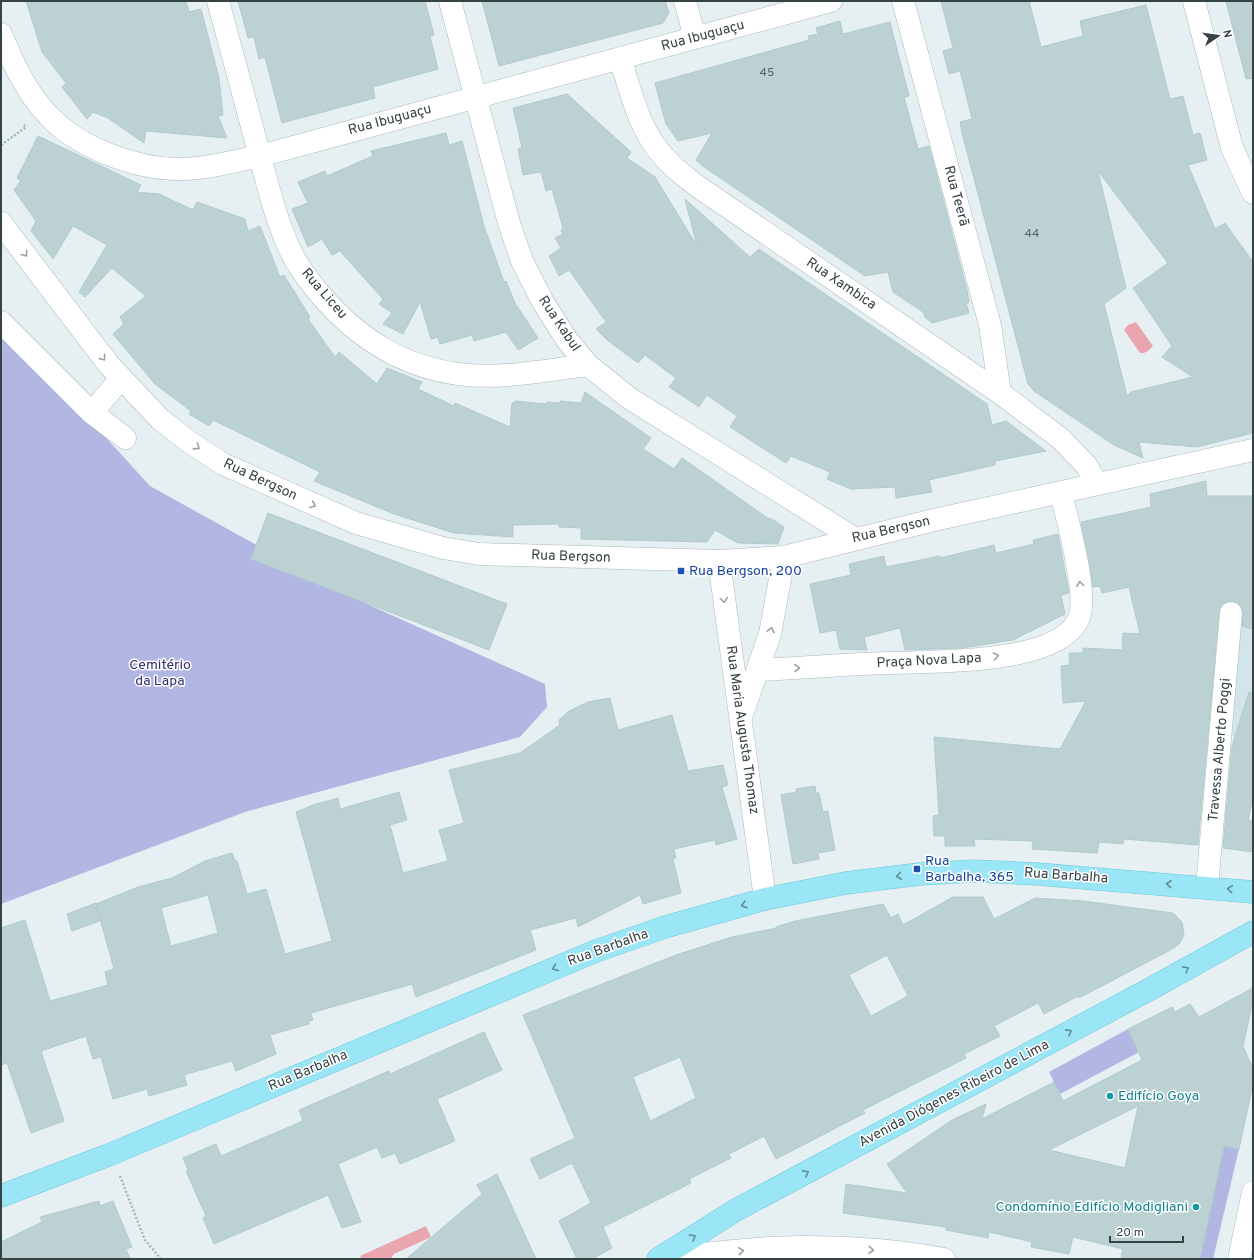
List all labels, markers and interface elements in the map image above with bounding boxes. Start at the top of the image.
north arrow [1198,16,1238,56]
street label: Rua Ibuguaçu [659,17,747,55]
text: N [1219,29,1234,39]
house number: 45 [760,65,774,81]
street label: Rua Ibuguaçu [346,101,434,139]
street label: Rua Teerã [940,164,972,228]
house number: 44 [1025,226,1039,242]
one-way arrow [20,250,27,257]
street label: Rua Xambica [803,254,879,314]
street label: Rua Liceu [297,265,351,323]
street label: Rua Kabul [534,293,584,355]
one-way arrow [98,353,105,360]
one-way arrow [193,442,200,450]
street label: Rua Bergson [220,455,300,505]
one-way arrow [309,500,316,508]
street label: Rua Bergson [850,513,932,547]
street label: Rua Bergson [531,547,611,567]
place label: Rua Bergson, 200 [689,563,802,580]
marker: Rua Bergson, 200 [676,566,686,576]
one-way arrow [1076,581,1085,587]
one-way arrow [719,597,728,603]
one-way arrow [766,627,774,633]
street label: Rua Maria Augusta Thomaz [722,645,762,815]
street label: Praça Nova Lapa [876,650,982,672]
one-way arrow [993,653,999,661]
park label: Cemitério da Lapa [129,657,191,690]
one-way arrow [794,664,800,673]
street label: Travessa Alberto Poggi [1205,678,1235,822]
place label: Rua Barbalha, 365 [925,853,1014,886]
marker: Rua Barbalha, 365 [912,864,922,874]
street label: Rua Barbalha [1023,865,1109,887]
one-way arrow [896,871,902,880]
one-way arrow [1165,880,1172,889]
one-way arrow [1227,885,1233,894]
one-way arrow [741,900,747,908]
street label: Rua Barbalha [565,926,651,970]
one-way arrow [551,964,558,972]
one-way arrow [1182,967,1189,974]
one-way arrow [1065,1030,1072,1037]
street label: Avenida Diógenes Ribeiro de Lima [856,1037,1052,1151]
street label: Rua Barbalha [266,1047,350,1095]
place label: Edifício Goya [1118,1088,1199,1105]
marker: Edifício Goya [1105,1091,1115,1101]
one-way arrow [802,1170,810,1178]
place label: Condomínio Edifício Modigliani [995,1199,1188,1216]
marker: Condomínio Edifício Modigliani [1191,1202,1201,1212]
scale bar [1110,1218,1183,1244]
text: 20 m [1116,1225,1144,1241]
one-way arrow [689,1235,696,1242]
one-way arrow [868,1245,874,1254]
one-way arrow [738,1246,744,1255]

